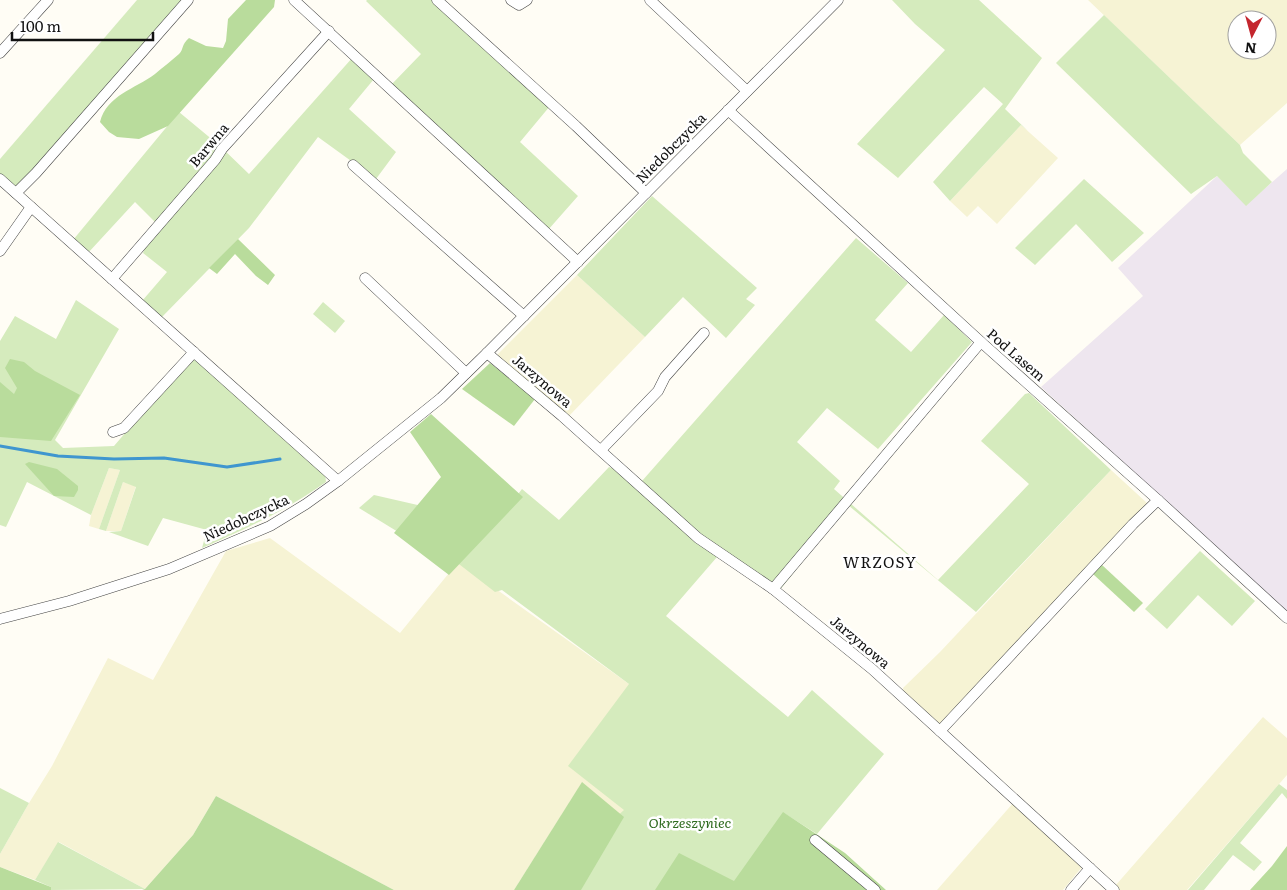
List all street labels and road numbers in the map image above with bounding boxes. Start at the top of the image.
street label: Niedobczycka [631,107,710,187]
street label: Barwna [184,118,233,171]
street label: Pod Lasem [983,323,1050,385]
street label: Jarzynowa [508,349,577,412]
street label: Niedobczycka [199,488,292,546]
street label: Jarzynowa [826,610,895,673]

